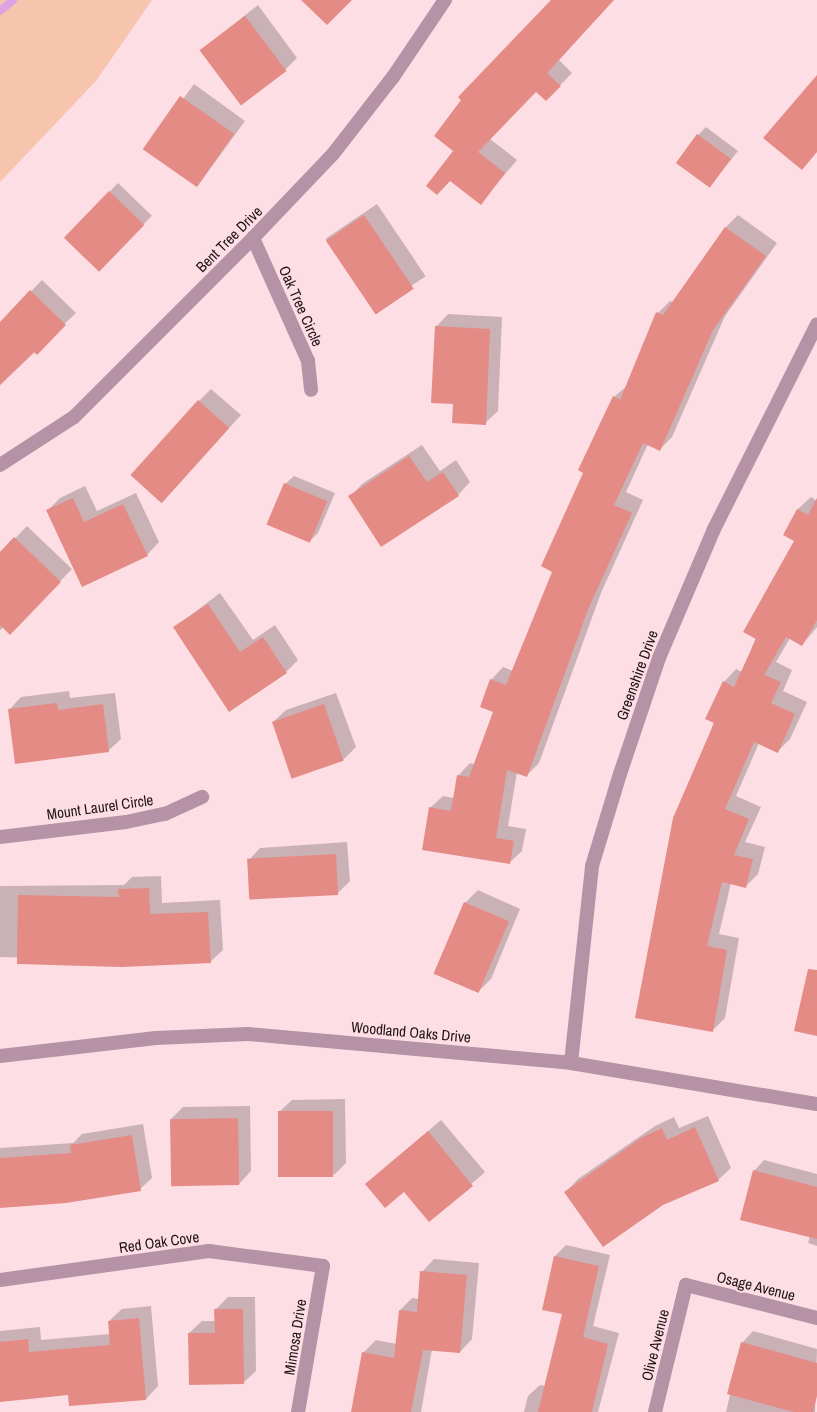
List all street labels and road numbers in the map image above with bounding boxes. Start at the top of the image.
street label: Bent Tree Drive [192,202,266,276]
street label: Oak Tree Circle [275,263,327,349]
street label: Greenshire Drive [612,628,662,722]
street label: Mount Laurel Circle [46,791,154,823]
street label: Woodland Oaks Drive [350,1018,472,1046]
street label: Red Oak Cove [118,1227,200,1257]
street label: Osage Avenue [714,1267,798,1305]
street label: Mimosa Drive [280,1298,310,1376]
street label: Olive Avenue [637,1307,673,1383]

